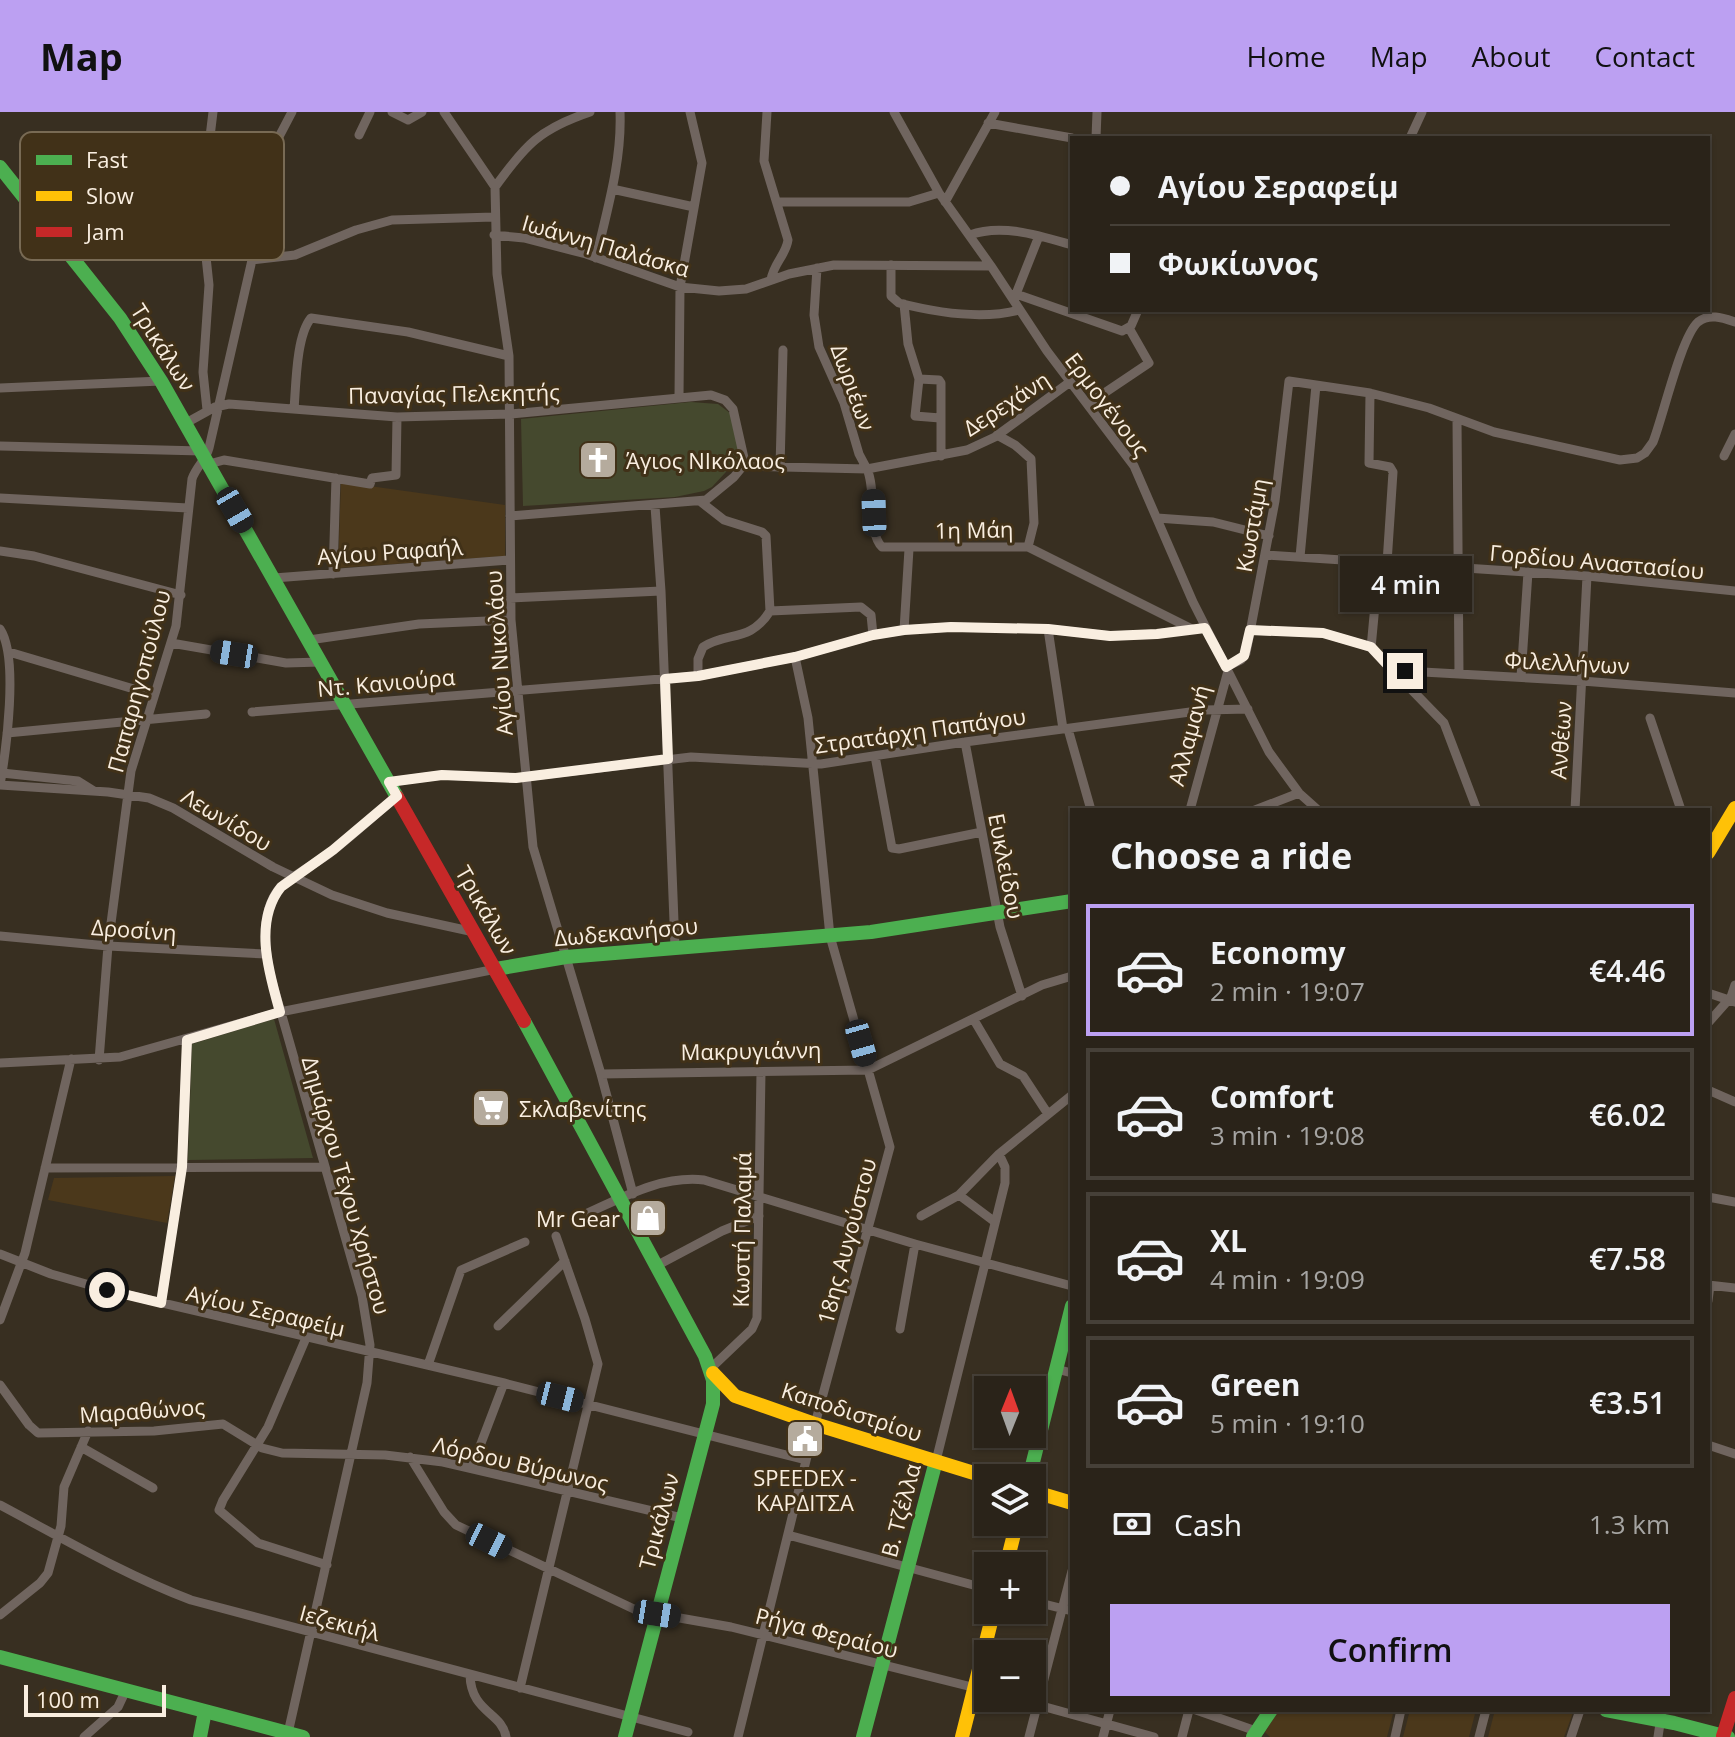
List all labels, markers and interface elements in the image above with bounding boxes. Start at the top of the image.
text: Map [40,30,123,82]
text: Home [1247,37,1326,75]
text: Map [1370,37,1428,75]
text: About [1472,37,1550,75]
text: Contact [1594,37,1695,75]
legend [20,132,284,260]
text: Fast [86,144,128,174]
text: Αγίου Σεραφείμ [1158,166,1399,207]
text: Slow [86,180,134,210]
street label: Ιωάννη Παλάσκα [519,207,694,283]
text: Jam [84,216,125,246]
text: Φωκίωνος [1158,243,1318,284]
street label: Τρικάλων [125,298,203,397]
street label: Δωριέων [825,340,884,434]
street label: Ερμογένους [1059,346,1157,463]
street label: Δερεχάνη [957,364,1055,442]
street label: Παναγίας Πελεκητής [348,376,560,410]
church icon: Άγιος ΝΙκόλαος [577,439,619,481]
place label: Άγιος ΝΙκόλαος [626,445,785,475]
street label: Κωστάμη [1228,476,1274,574]
car [213,483,257,537]
car [861,489,887,537]
street label: 1η Μάη [934,513,1014,545]
street label: Αγίου Ραφαήλ [316,531,464,571]
street label: Γορδίου Αναστασίου [1489,537,1705,585]
callout: 4 min [1339,555,1471,611]
text: 4 min [1371,566,1441,602]
street label: Αγίου Νικολάου [477,569,519,737]
street label: Παπαρηγοπούλου [99,586,177,776]
car [208,638,260,670]
street label: Φιλελλήνων [1504,644,1630,680]
route end [1387,653,1423,689]
street label: Ντ. Κανιούρα [316,661,457,703]
street label: Αλλαμανή [1160,681,1216,789]
street label: Στρατάρχη Παπάγου [812,700,1028,760]
street label: Ανθέων [1542,700,1578,780]
street label: Λεωνίδου [176,780,278,858]
street label: Ευκλείδου [982,811,1032,921]
text: Choose a ride [1110,831,1352,880]
street label: Τρικάλων [449,860,525,960]
street label: Δωδεκανήσου [553,910,699,952]
street label: Δροσίνη [90,911,178,947]
text: Economy [1210,932,1346,973]
icon: car [1114,934,1186,1006]
text: €4.46 [1589,950,1666,991]
text: 2 min · 19:07 [1210,973,1365,1009]
car [843,1017,879,1069]
street label: Μακρυγιάννη [680,1034,822,1066]
street label: Δημάρχου Τέγου Χρήστου [296,1053,398,1317]
text: Comfort [1210,1076,1334,1117]
icon: car [1114,1078,1186,1150]
supermarket icon: Σκλαβενίτης [470,1087,512,1129]
place label: Σκλαβενίτης [519,1093,647,1123]
text: €6.02 [1589,1094,1666,1135]
text: 3 min · 19:08 [1210,1117,1365,1153]
street label: Κωστή Παλαμά [725,1152,757,1308]
street label: 18ης Αυγούστου [809,1155,883,1327]
shop icon: Mr Gear [627,1197,669,1239]
place label: Mr Gear [536,1203,620,1233]
text: XL [1210,1220,1247,1261]
icon: car [1114,1222,1186,1294]
text: €7.58 [1589,1238,1666,1279]
text: 4 min · 19:09 [1210,1261,1365,1297]
route start [89,1272,125,1308]
street label: Αγίου Σεραφείμ [184,1277,348,1343]
text: Green [1210,1364,1301,1405]
icon: car [1114,1366,1186,1438]
street label: Καποδιστρίου [778,1374,926,1448]
north arrow [974,1376,1046,1448]
map controls [974,1376,1046,1712]
car [534,1380,586,1414]
text: €3.51 [1589,1382,1666,1423]
street label: Μαραθώνος [78,1391,206,1429]
text: 5 min · 19:10 [1210,1405,1365,1441]
public building icon: SPEEDEX - ΚΑΡΔΙΤΣΑ [784,1418,826,1460]
street label: Λόρδου Βύρωνος [430,1428,612,1498]
street label: Β. Τζέλλα [873,1459,927,1560]
place label: SPEEDEX - ΚΑΡΔΙΤΣΑ [753,1462,857,1517]
button: layers [974,1464,1046,1536]
street label: Τρικάλων [631,1469,685,1572]
icon: cash [1110,1502,1154,1546]
text: Cash [1174,1504,1242,1545]
text: 1.3 km [1589,1506,1670,1542]
car [462,1520,516,1562]
button: + [974,1552,1046,1624]
street label: Ιεζεκιήλ [296,1597,384,1647]
car [631,1598,683,1630]
street label: Ρήγα Φεραίου [753,1600,901,1664]
button: Confirm [1110,1604,1670,1696]
button: − [974,1640,1046,1712]
scale bar [24,1681,166,1717]
text: 100 m [36,1684,100,1714]

